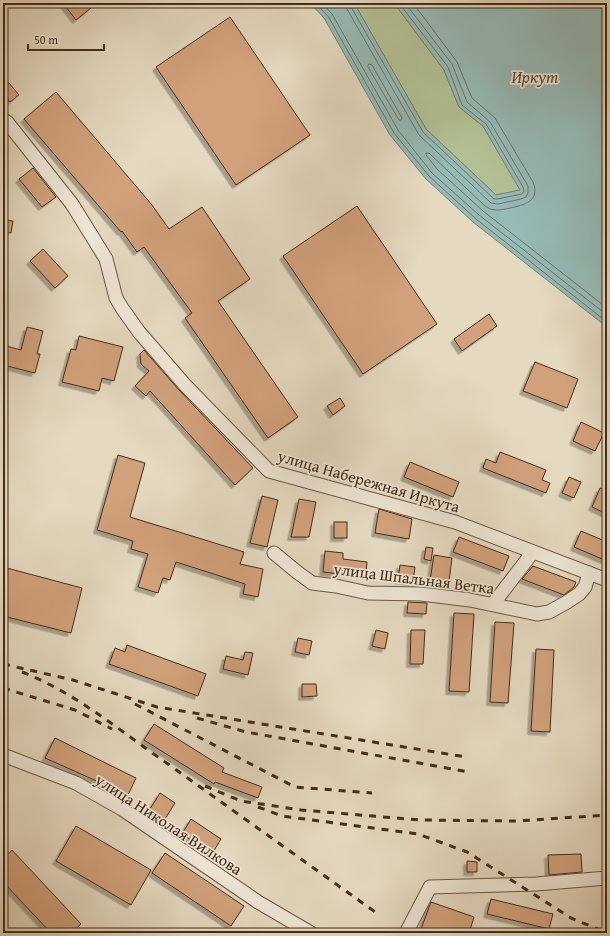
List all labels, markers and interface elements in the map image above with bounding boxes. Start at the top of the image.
scale bar [28,26,104,52]
text: 50 m [34,31,58,48]
water label: Иркут [511,64,559,89]
street label: улица Набережная Иркута [274,443,463,519]
street label: улица Шпальная Ветка [331,556,496,600]
street label: улица Николая Вилкова [90,767,247,881]

